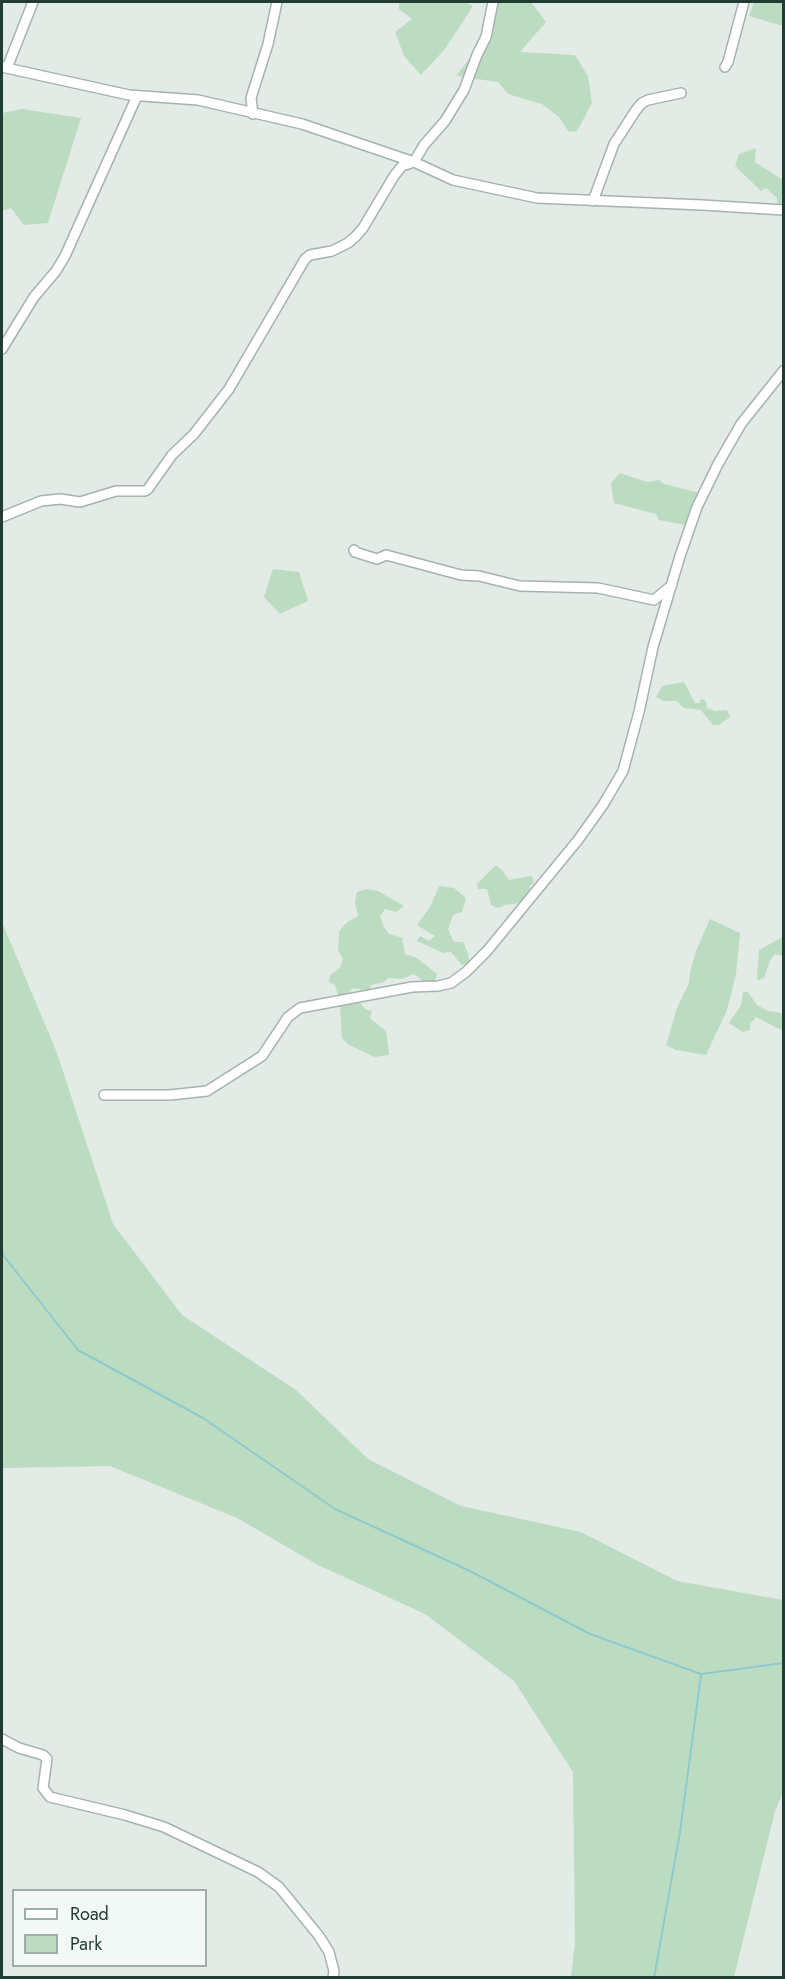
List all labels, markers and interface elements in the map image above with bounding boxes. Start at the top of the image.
legend [12,1889,207,1967]
text: Road [70,1901,109,1927]
text: Park [70,1931,102,1957]

